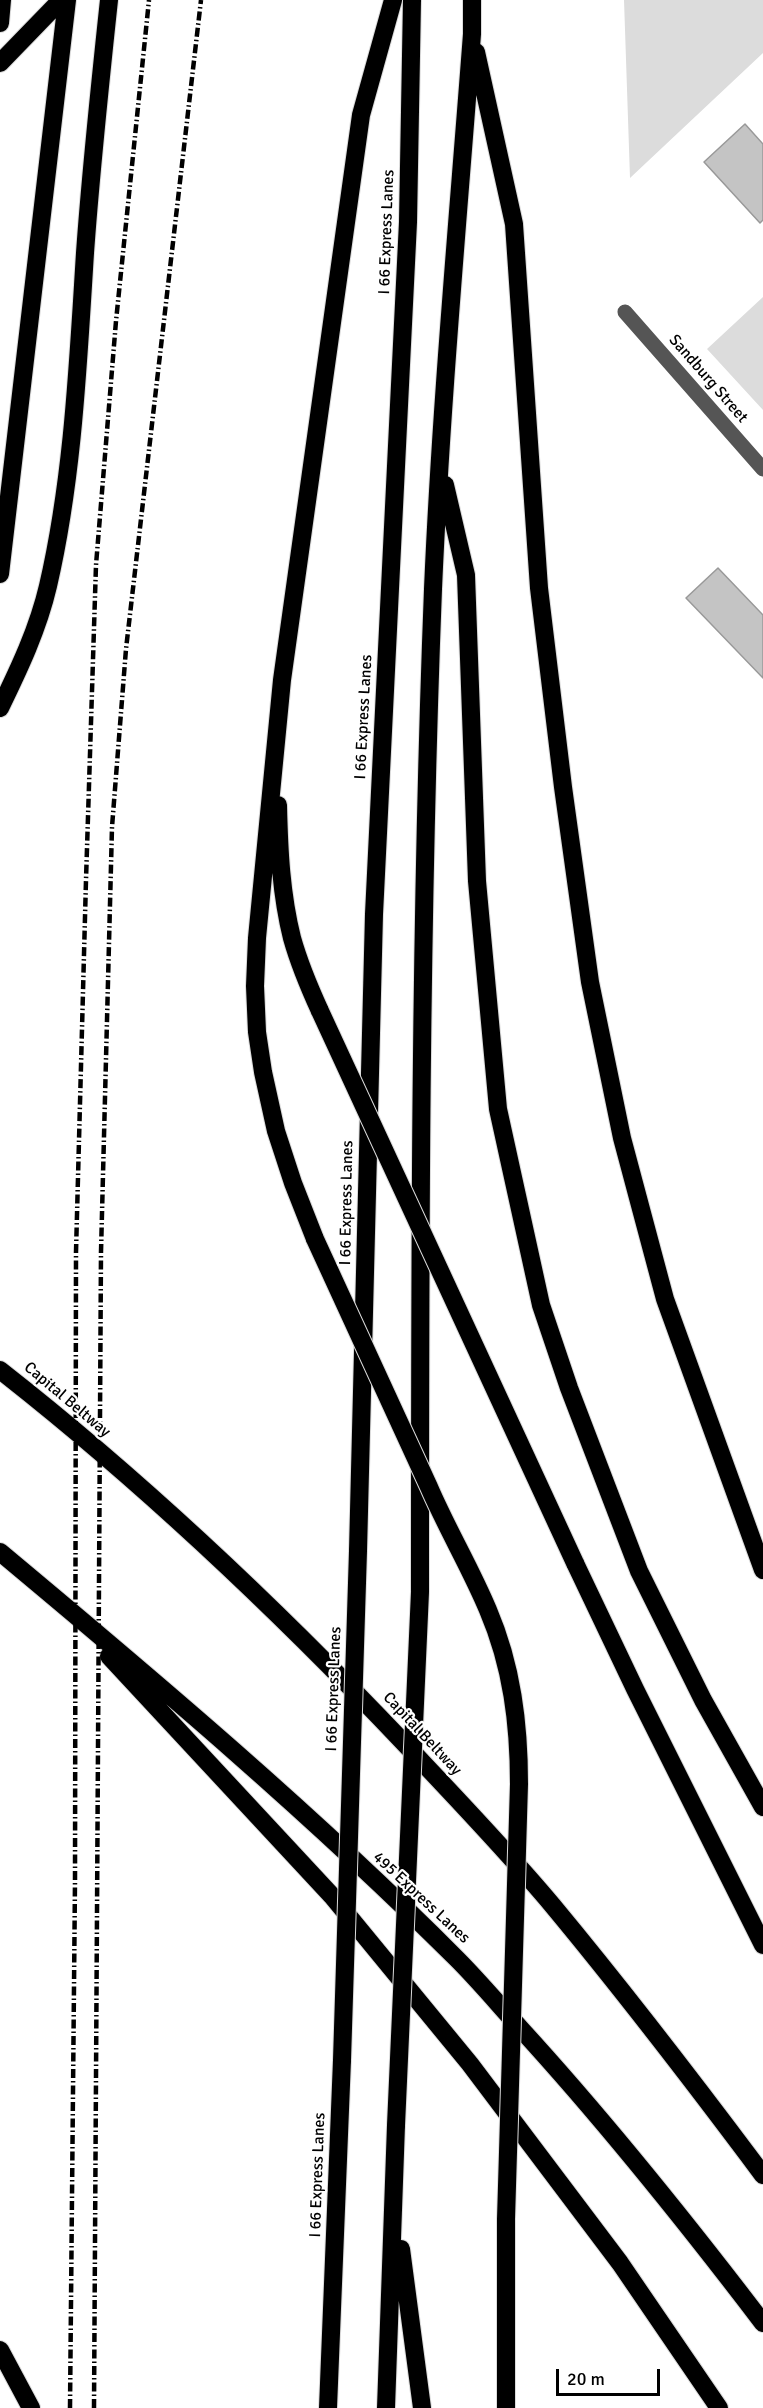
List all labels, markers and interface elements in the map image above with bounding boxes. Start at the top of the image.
street label: I 66 Express Lanes [375,169,399,295]
street label: Sandburg Street [664,331,752,427]
street label: I 66 Express Lanes [351,654,377,780]
street label: I 66 Express Lanes [336,1140,358,1266]
street label: Capital Beltway [20,1358,114,1442]
street label: I 66 Express Lanes [322,1626,346,1752]
street label: Capital Beltway [379,1688,465,1780]
street label: 495 Express Lanes [369,1848,473,1948]
street label: I 66 Express Lanes [306,2112,330,2238]
scale bar [559,2357,662,2395]
text: 20 m [567,2368,605,2390]

